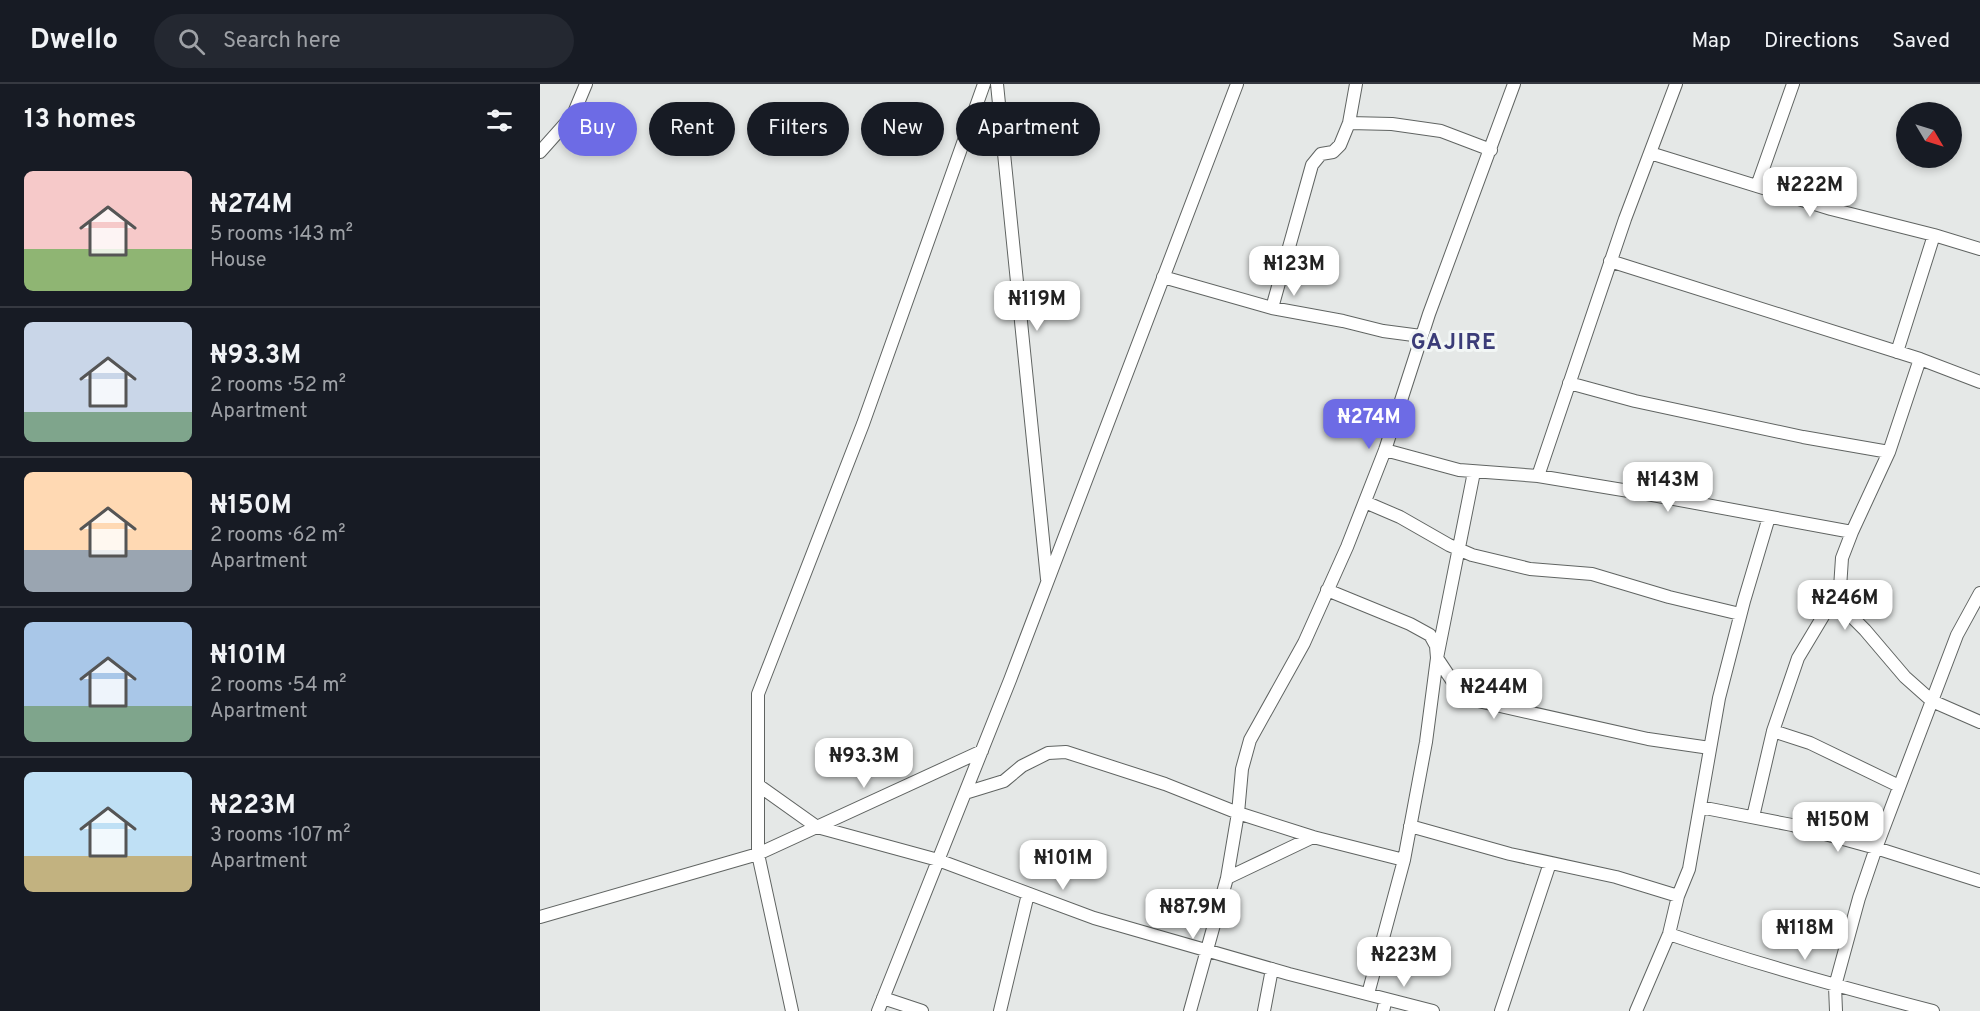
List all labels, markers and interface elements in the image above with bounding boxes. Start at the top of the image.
search box [154,14,574,68]
text: Dwello [30,23,118,59]
icon: search [175,25,208,58]
text: Search here [223,28,341,55]
text: Map [1691,28,1731,55]
text: Directions [1764,28,1859,55]
text: Saved [1892,28,1950,55]
chip: Buy [558,102,637,156]
chip: Rent [649,102,735,156]
chip: Filters [747,102,849,156]
chip: New [861,102,944,156]
chip: Apartment [956,102,1100,156]
north arrow [1896,102,1962,168]
map controls [1896,102,1962,168]
text: 13 homes [24,104,136,137]
icon: filters [483,104,516,137]
pin: ₦222M [1768,167,1852,218]
text: ₦222M [1777,173,1843,199]
text: ₦274M [210,189,293,222]
icon: home [72,195,144,267]
text: 5 rooms · 143 m² [210,222,353,248]
pin: ₦123M [1252,246,1336,297]
text: House [210,248,266,274]
text: ₦123M [1263,252,1325,278]
pin: ₦119M [995,281,1079,332]
text: ₦119M [1008,287,1066,313]
district label: GAJIRE [1411,330,1497,357]
text: ₦93.3M [210,340,301,373]
icon: home [72,346,144,418]
text: 2 rooms · 52 m² [210,373,346,399]
text: Apartment [210,399,308,425]
pin: ₦274M [1327,399,1411,450]
text: ₦274M [1337,405,1401,431]
pin: ₦143M [1626,462,1710,513]
text: ₦143M [1637,468,1699,494]
text: ₦150M [210,490,292,523]
icon: home [72,496,144,568]
text: 2 rooms · 62 m² [210,523,346,549]
text: Apartment [210,549,308,575]
pin: ₦246M [1803,580,1887,631]
text: ₦246M [1812,586,1878,612]
text: ₦101M [210,640,286,673]
icon: home [72,646,144,718]
pin: ₦244M [1452,669,1536,720]
text: 2 rooms · 54 m² [210,673,347,699]
text: ₦244M [1460,675,1528,701]
text: Apartment [210,699,308,725]
pin: ₦93.3M [815,738,913,789]
text: ₦93.3M [829,744,899,770]
text: ₦223M [210,790,296,823]
icon: home [72,796,144,868]
pin: ₦150M [1796,802,1880,853]
text: ₦150M [1807,808,1869,834]
text: 3 rooms · 107 m² [210,823,351,849]
pin: ₦101M [1021,840,1105,891]
text: ₦101M [1034,846,1092,872]
text: Apartment [210,849,308,875]
pin: ₦87.9M [1144,889,1242,940]
text: ₦87.9M [1159,895,1227,921]
pin: ₦118M [1763,910,1847,961]
text: ₦118M [1776,916,1834,942]
pin: ₦223M [1362,937,1446,988]
text: ₦223M [1371,943,1437,969]

